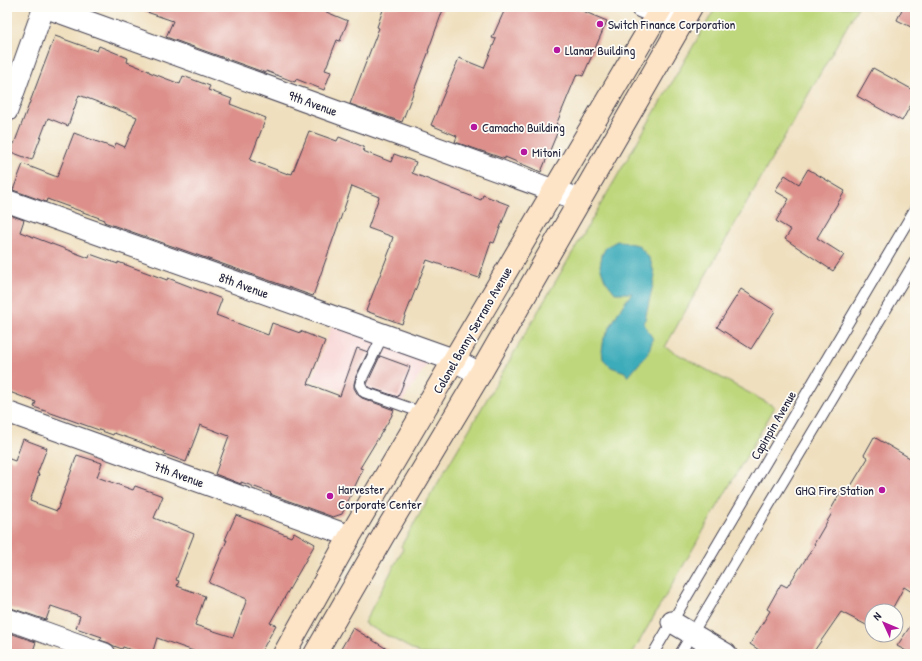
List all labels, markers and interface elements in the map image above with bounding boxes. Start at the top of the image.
place label: Switch Finance Corporation [608,15,736,33]
marker: Switch Finance Corporation [595,19,605,29]
place label: Llanar Building [565,41,635,59]
marker: Llanar Building [552,45,562,55]
street label: 9th Avenue [286,86,340,120]
place label: Camacho Building [482,118,565,136]
marker: Camacho Building [469,122,479,132]
place label: Mitoni [532,143,561,161]
marker: Mitoni [519,147,529,157]
street label: Colonel Bonny Serrano Avenue [428,263,516,397]
street label: 8th Avenue [217,268,271,302]
street label: Capinpin Avenue [746,387,800,463]
street label: 7th Avenue [151,457,207,491]
place label: Harvester Corporate Center [338,480,422,513]
place label: GHQ Fire Station [795,481,874,499]
marker: GHQ Fire Station [877,485,887,495]
marker: Harvester Corporate Center [325,491,335,501]
north arrow [864,603,904,643]
text: N [870,609,884,623]

